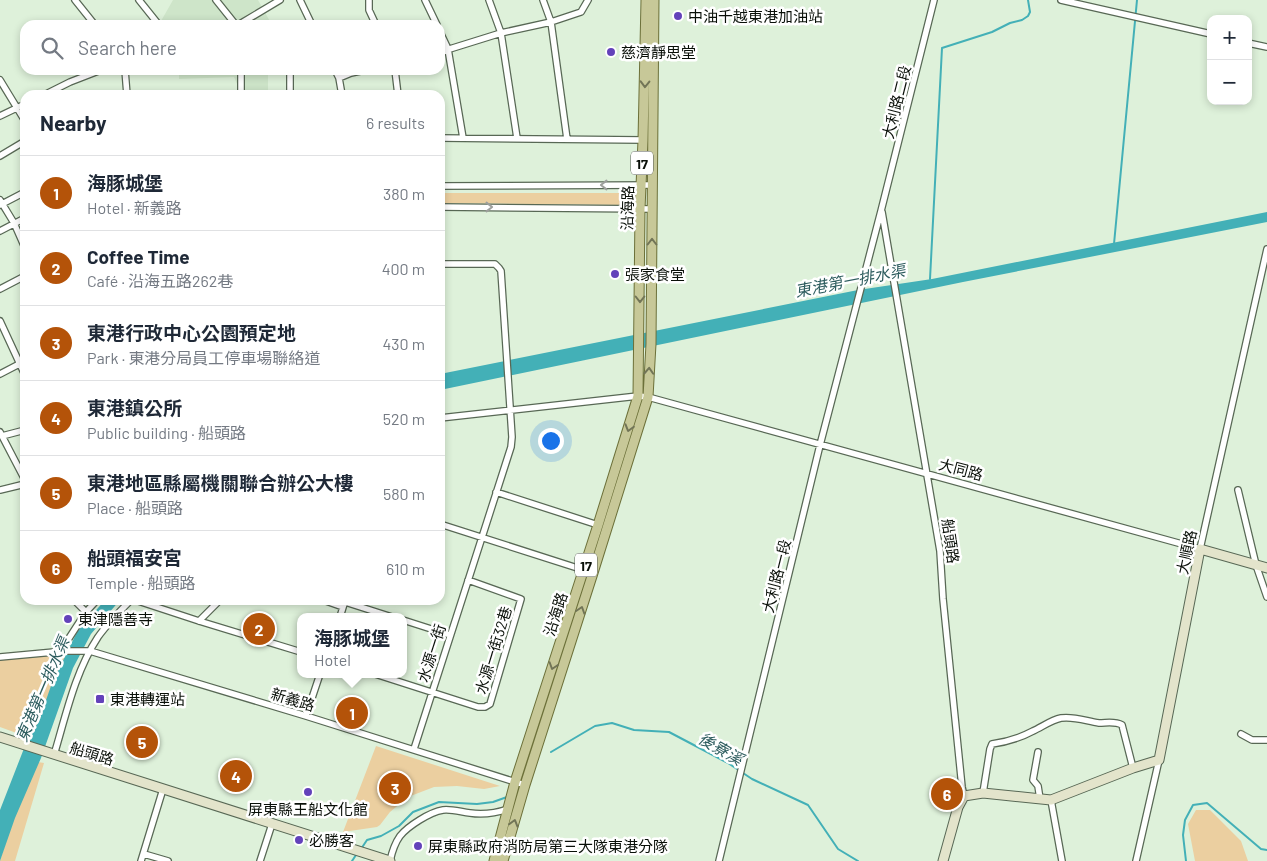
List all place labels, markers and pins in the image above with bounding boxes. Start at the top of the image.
place label: 中油千越東港加油站 [688,7,823,25]
marker: 中油千越東港加油站 [672,10,684,22]
place label: 慈濟靜思堂 [621,43,696,61]
marker: 慈濟靜思堂 [605,46,617,58]
place label: 張家食堂 [625,265,685,283]
marker: 張家食堂 [609,268,621,280]
place label: 東津隱善寺 [78,610,153,628]
pin: 2 [243,610,275,648]
marker: 東津隱善寺 [62,613,74,625]
place label: 東港轉運站 [110,690,185,708]
marker: 東港轉運站 [94,693,106,705]
pin: 1 [336,694,368,732]
pin: 5 [126,723,158,761]
pin: 4 [220,757,252,795]
pin: 3 [379,769,411,807]
pin: 6 [931,775,963,813]
marker: 屏東縣王船文化館 [302,786,314,798]
place label: 屏東縣王船文化館 [248,800,368,818]
place label: 必勝客 [309,831,354,849]
marker: 必勝客 [293,834,305,846]
place label: 屏東縣政府消防局第三大隊東港分隊 [428,837,668,855]
marker: 屏東縣政府消防局第三大隊東港分隊 [412,840,424,852]

